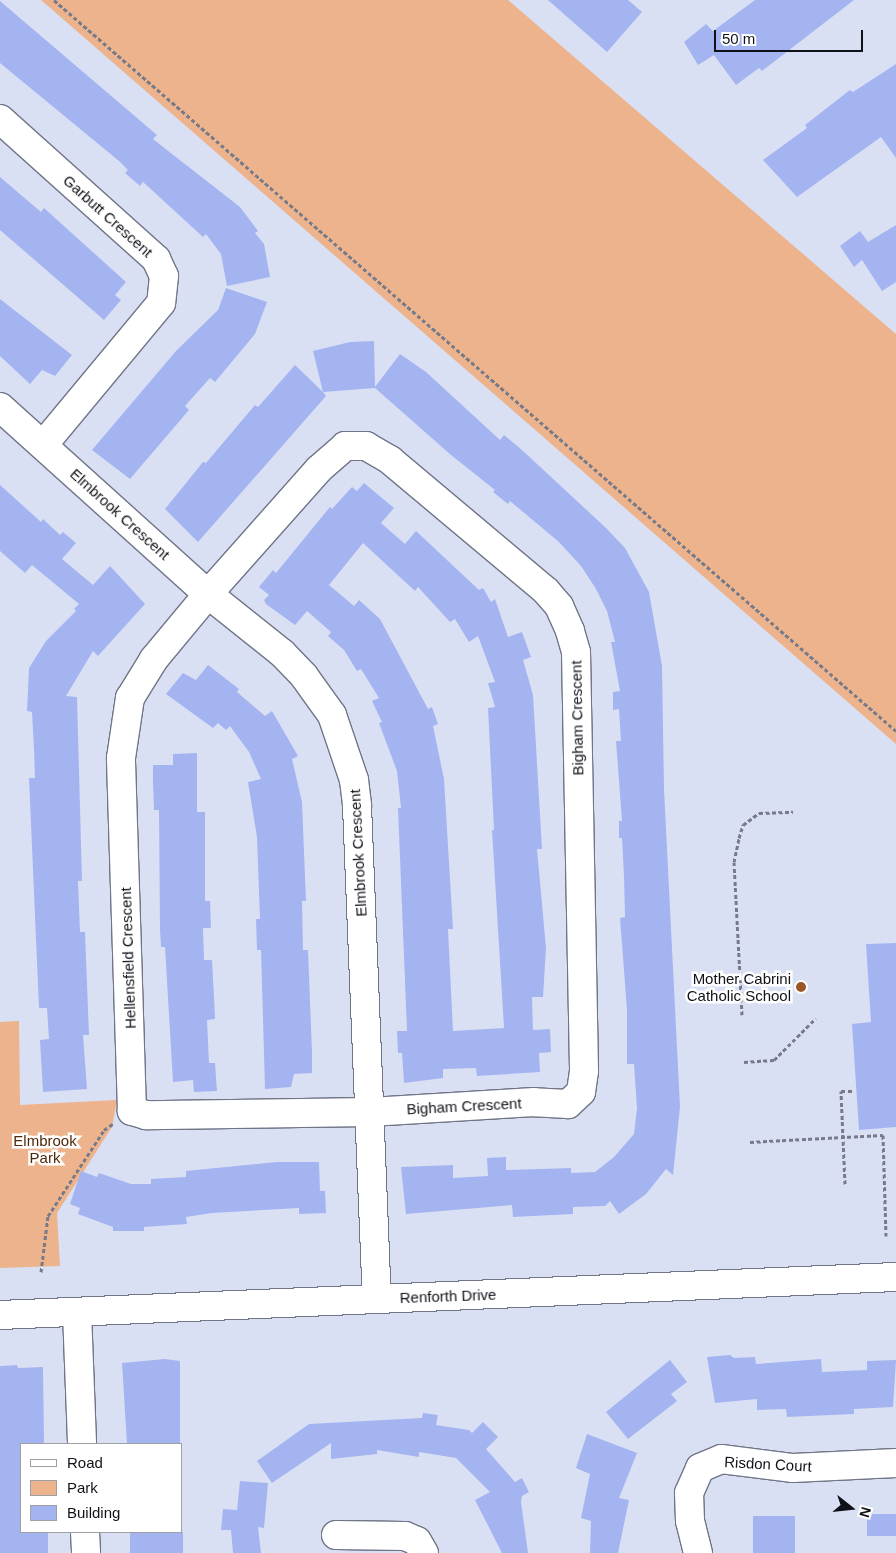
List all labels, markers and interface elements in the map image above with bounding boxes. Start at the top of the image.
scale bar [716,20,865,52]
text: 50 m [722,30,755,47]
street label: Garbutt Crescent [60,171,156,261]
street label: Elmbrook Crescent [67,465,173,563]
street label: Bigham Crescent [567,660,587,776]
street label: Elmbrook Crescent [346,789,370,917]
street label: Hellensfield Crescent [117,887,139,1029]
place label: Mother Cabrini Catholic School [687,969,791,1004]
marker: Mother Cabrini Catholic School [795,981,807,993]
street label: Bigham Crescent [406,1094,522,1118]
park label: Elmbrook Park [13,1131,77,1166]
street label: Renforth Drive [399,1285,497,1307]
legend [20,1443,182,1533]
street label: Risdon Court [724,1453,812,1475]
text: Road [67,1454,103,1471]
text: Park [67,1479,98,1496]
north arrow [826,1483,876,1533]
text: Building [67,1504,120,1521]
text: N [856,1505,875,1519]

